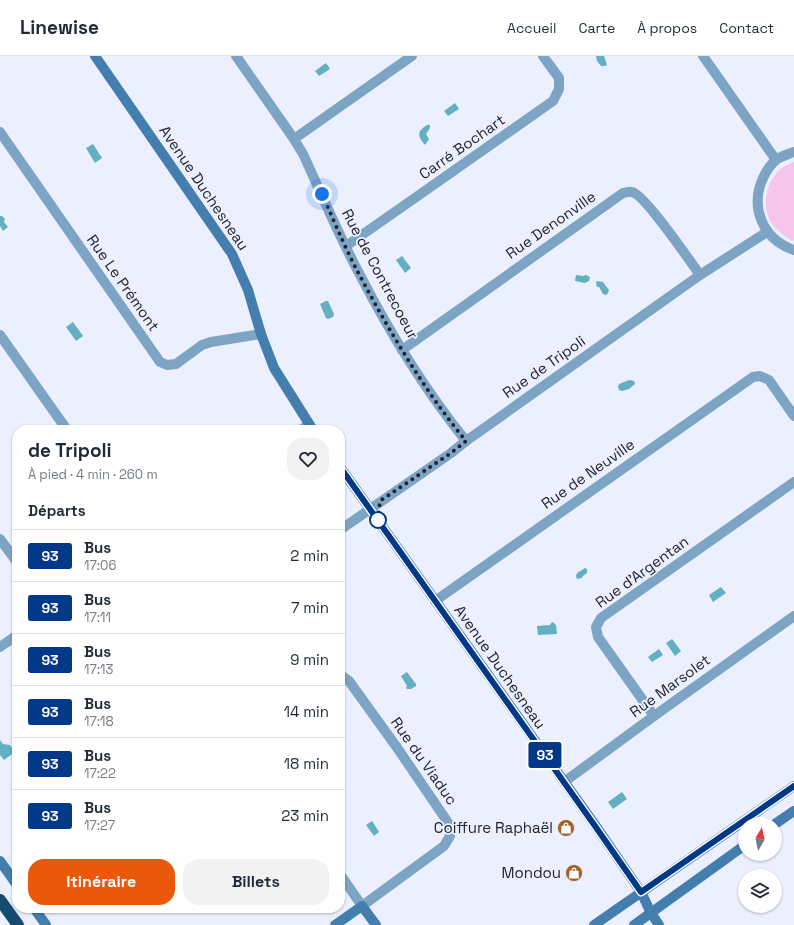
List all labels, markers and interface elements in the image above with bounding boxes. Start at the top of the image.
text: Linewise [20,15,99,40]
text: Accueil [507,19,556,37]
text: Carte [578,19,615,37]
text: À propos [637,19,697,37]
text: Contact [719,19,774,37]
street label: Carré Bochart [415,110,508,183]
street label: Avenue Duchesneau [156,122,253,254]
your location [312,184,332,204]
street label: Rue Denonville [502,186,600,263]
street label: Rue de Contrecoeur [338,205,423,342]
street label: Rue Le Prémont [83,231,164,335]
street label: Rue de Tripoli [499,331,589,402]
street label: Rue de Neuville [537,434,638,513]
text: de Tripoli [28,438,112,463]
button: heart [287,438,329,480]
text: À pied · 4 min · 260 m [28,466,158,483]
text: Départs [28,501,86,520]
unlabelled marker [369,511,387,529]
street label: Rue d'Argentan [591,531,692,612]
text: Bus [84,538,111,557]
text: 2 min [290,546,329,565]
text: 93 [41,547,59,565]
text: 17:06 [84,557,116,574]
text: Bus [84,590,111,609]
text: 7 min [291,598,329,617]
text: 93 [41,599,59,617]
street label: Avenue Duchesneau [451,601,550,732]
text: 17:11 [84,609,111,626]
text: Bus [84,642,111,661]
text: 9 min [290,650,329,669]
street label: Rue Marsolet [626,650,714,721]
text: 93 [41,651,59,669]
text: 17:13 [84,661,113,678]
text: Bus [84,694,111,713]
text: 14 min [284,702,329,721]
text: 93 [41,703,59,721]
text: 17:18 [84,713,114,730]
street label: Rue du Viaduc [387,713,462,808]
line badge: 93 [527,742,563,768]
text: Bus [84,746,111,765]
text: 93 [536,746,554,764]
text: 18 min [284,754,329,773]
text: 93 [41,755,59,773]
text: 17:22 [84,765,116,782]
text: Bus [84,798,111,817]
text: 23 min [281,806,329,825]
text: 93 [41,807,59,825]
text: 17:27 [84,817,115,834]
north arrow [738,817,782,861]
map controls [738,817,782,913]
place label: Coiffure Raphaël [434,818,553,837]
shop icon: Coiffure Raphaël [556,818,576,838]
button: Itinéraire [28,859,175,905]
button: Billets [183,859,329,905]
place label: Mondou [501,863,561,882]
shop icon: Mondou [564,863,584,883]
button: layers [738,869,782,913]

